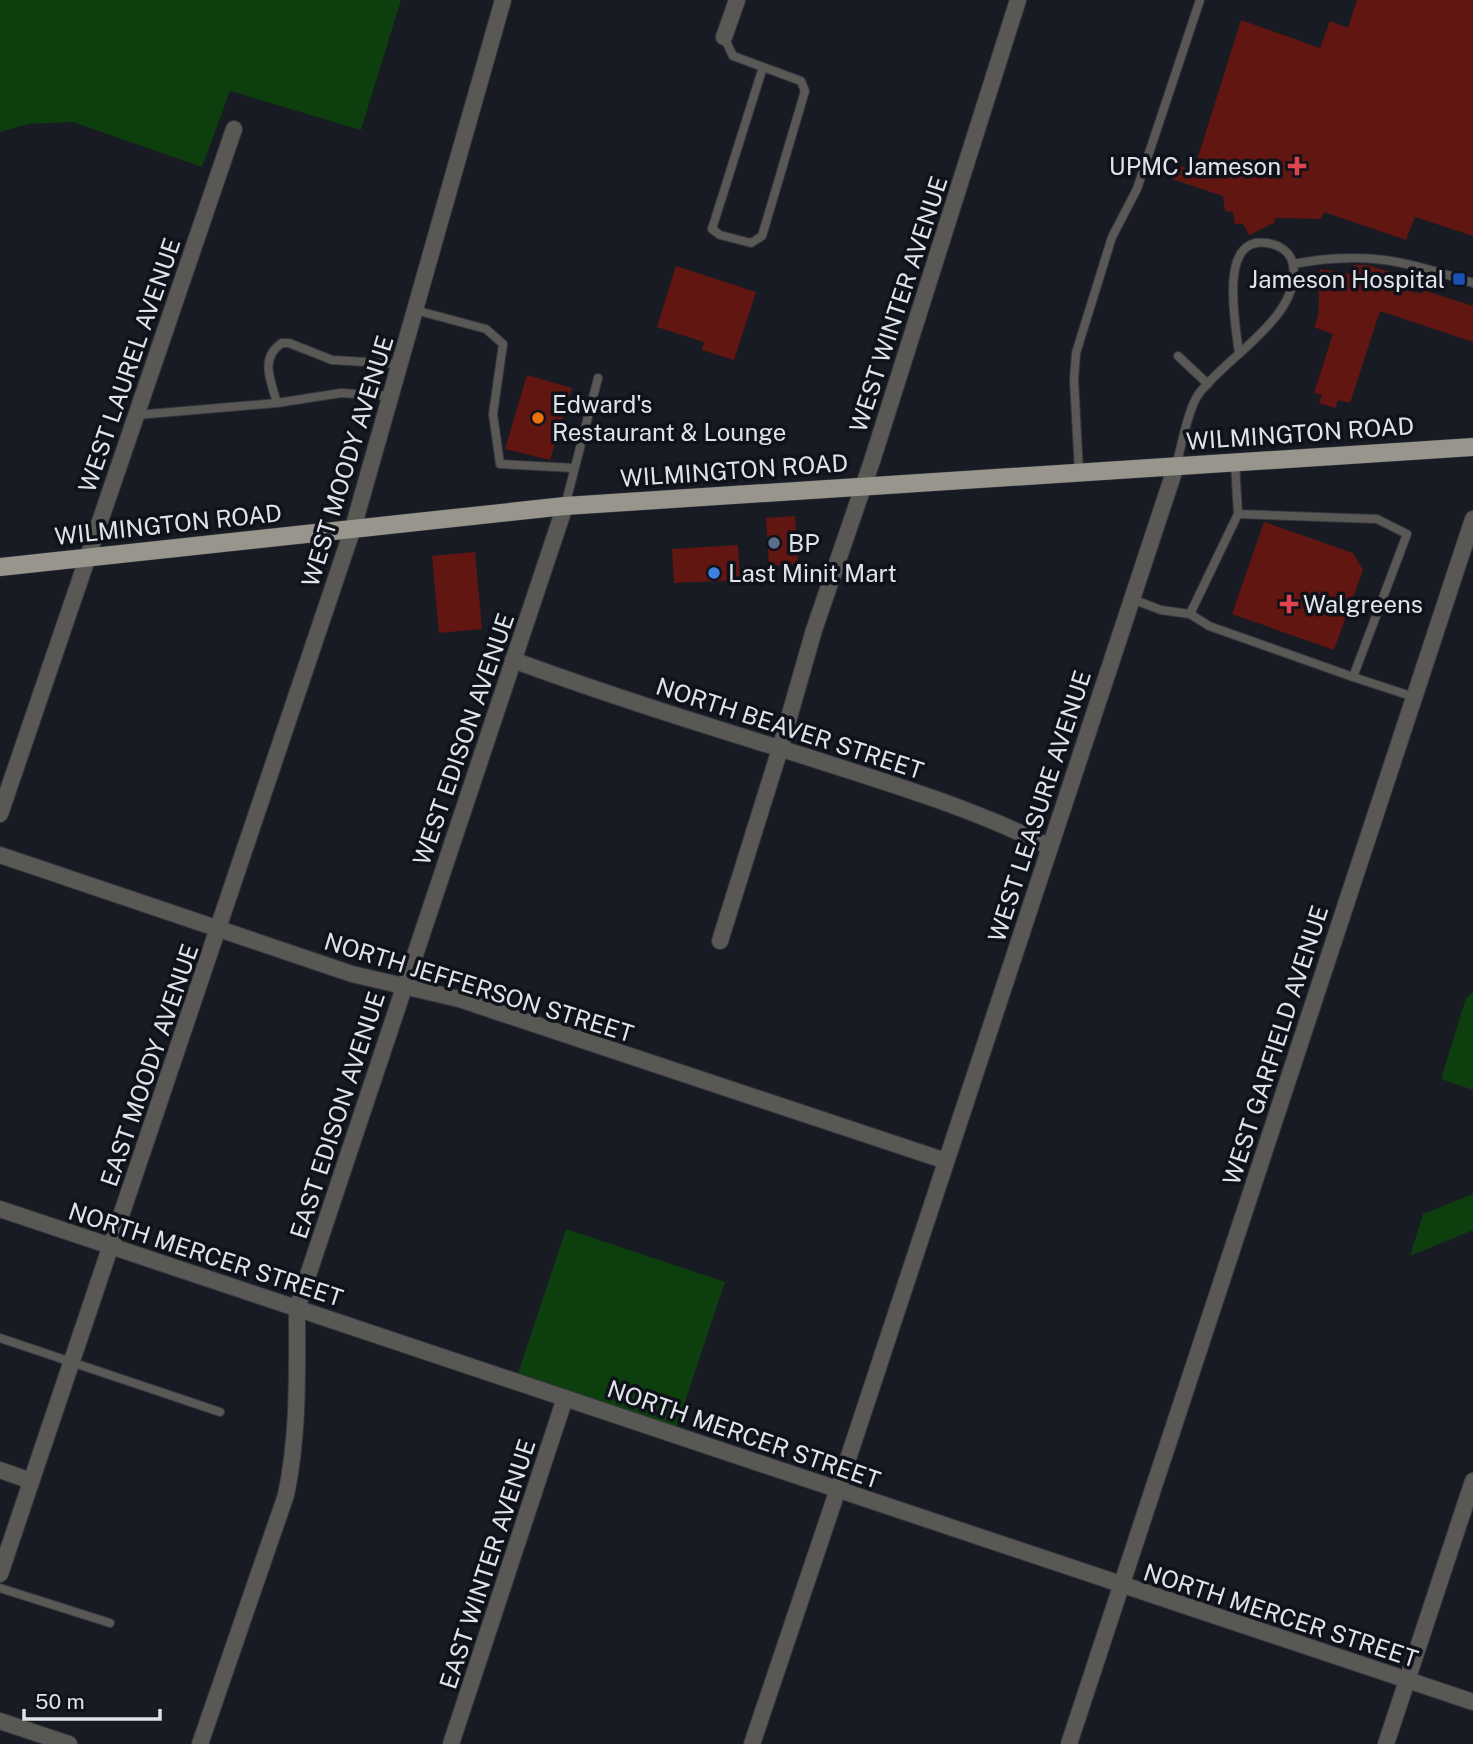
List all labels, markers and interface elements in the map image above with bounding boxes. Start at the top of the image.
place label: UPMC Jameson [1109,152,1281,180]
marker: UPMC Jameson [1287,156,1307,176]
street label: WEST WINTER AVENUE [843,173,953,435]
street label: WEST LAUREL AVENUE [72,234,186,496]
place label: Jameson Hospital [1249,265,1445,293]
marker: Jameson Hospital [1451,271,1467,287]
street label: WEST MOODY AVENUE [295,332,399,590]
place label: Edward's Restaurant & Lounge [552,390,786,446]
marker: Edward's Restaurant & Lounge [530,410,546,426]
street label: WILMINGTON ROAD [1185,411,1415,455]
street label: WILMINGTON ROAD [619,448,849,492]
street label: WILMINGTON ROAD [53,498,283,550]
place label: BP [788,529,820,557]
marker: BP [766,535,782,551]
place label: Last Minit Mart [728,559,897,587]
marker: Last Minit Mart [706,565,722,581]
place label: Walgreens [1303,590,1423,618]
marker: Walgreens [1281,596,1297,612]
street label: WEST EDISON AVENUE [407,609,519,869]
street label: WEST LEASURE AVENUE [982,667,1096,945]
street label: NORTH BEAVER STREET [653,672,927,784]
street label: WEST GARFIELD AVENUE [1217,902,1333,1188]
street label: NORTH JEFFERSON STREET [321,927,637,1047]
street label: EAST MOODY AVENUE [94,940,204,1190]
street label: EAST EDISON AVENUE [284,988,390,1242]
street label: NORTH MERCER STREET [65,1196,347,1312]
street label: NORTH MERCER STREET [604,1374,884,1494]
street label: EAST WINTER AVENUE [433,1436,541,1692]
street label: NORTH MERCER STREET [1140,1557,1422,1673]
scale bar [24,1678,161,1722]
text: 50 m [35,1689,85,1714]

